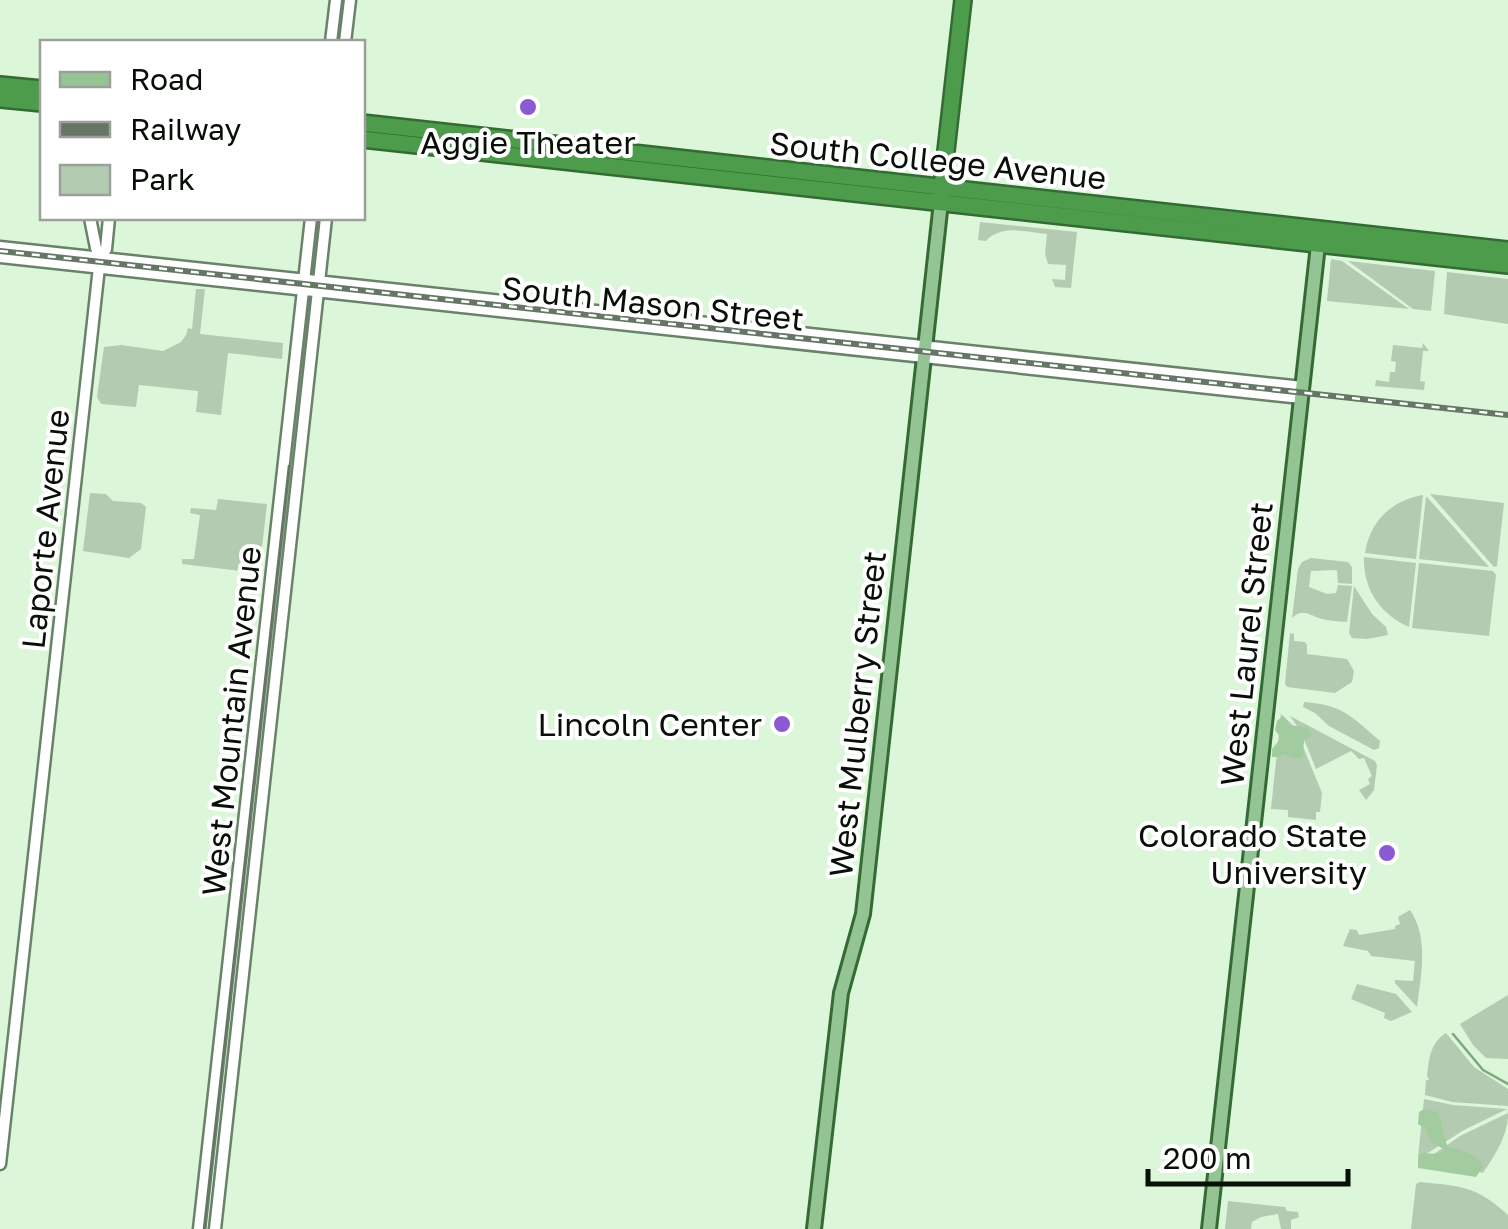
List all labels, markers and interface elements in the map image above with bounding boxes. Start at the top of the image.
legend [40,40,365,220]
text: Road [130,61,204,97]
marker: Aggie Theater [517,96,539,118]
text: Railway [130,111,241,147]
place label: Aggie Theater [420,123,636,161]
street label: South College Avenue [768,123,1108,197]
text: Park [130,161,195,197]
street label: South Mason Street [500,268,806,338]
street label: Laporte Avenue [14,407,76,651]
street label: West Laurel Street [1212,500,1280,788]
street label: West Mountain Avenue [194,544,268,898]
street label: West Mulberry Street [821,549,893,879]
place label: Lincoln Center [537,705,762,743]
marker: Lincoln Center [771,713,793,735]
place label: Colorado State University [1138,816,1367,891]
marker: Colorado State University [1376,842,1398,864]
scale bar [1148,1124,1348,1186]
text: 200 m [1163,1140,1252,1176]

